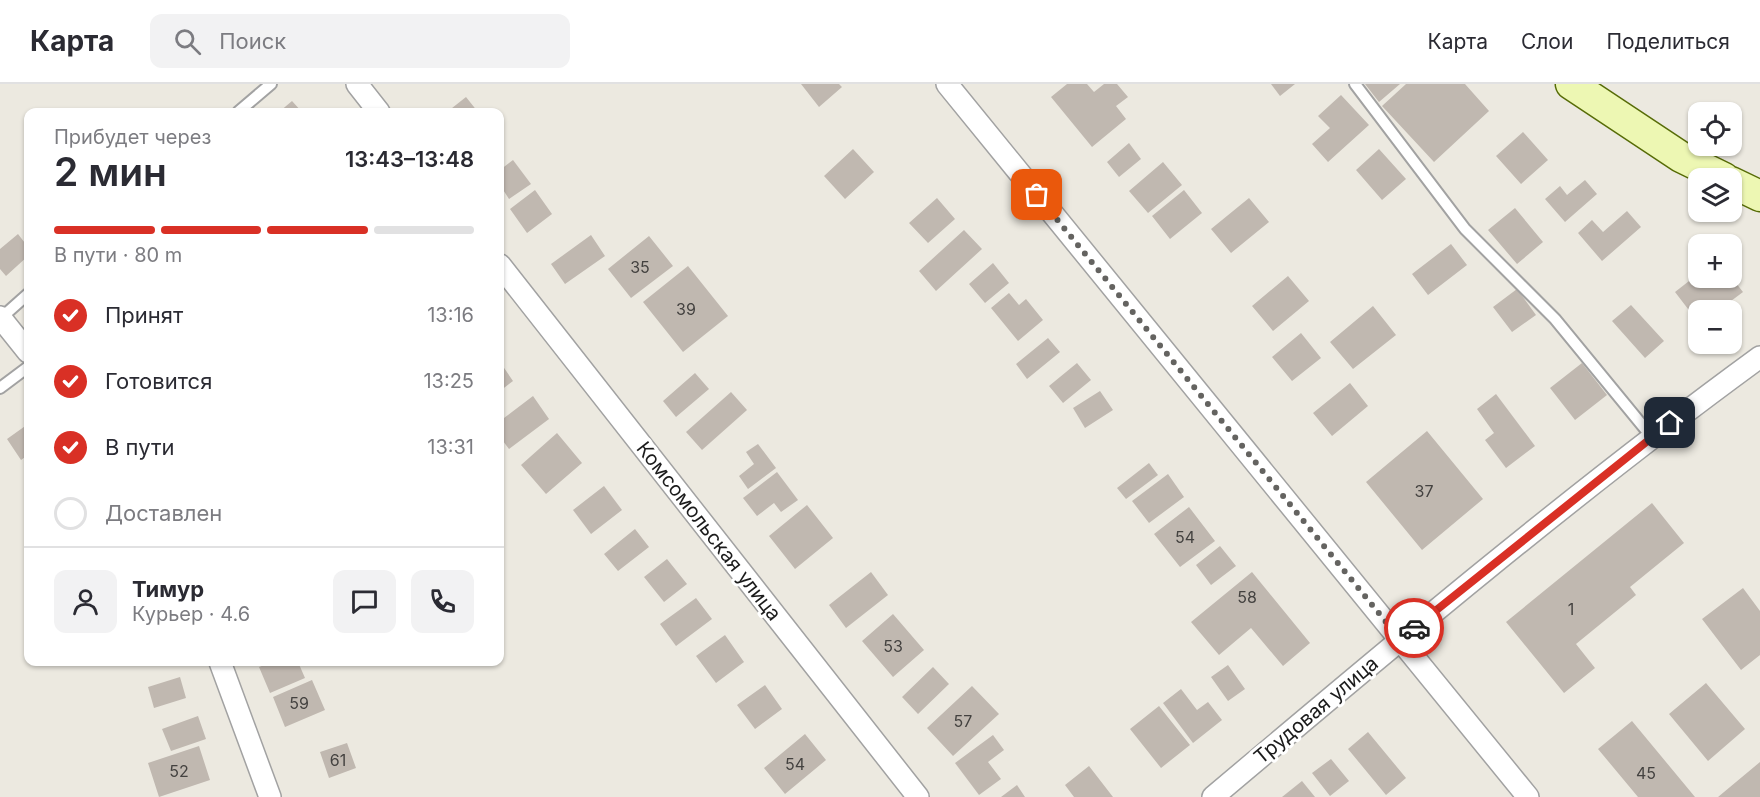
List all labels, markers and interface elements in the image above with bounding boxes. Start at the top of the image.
search box [150,14,570,68]
text: Карта [30,24,114,58]
icon: search [171,25,204,58]
text: Поиск [219,28,286,54]
text: Карта [1428,29,1488,54]
text: Слои [1521,29,1573,54]
text: Поделиться [1606,29,1730,54]
map controls [1688,102,1742,354]
button: locate [1688,102,1742,156]
text: Прибудет через [54,125,211,149]
text: 13:43–13:48 [345,146,474,172]
text: 2 мин [54,148,167,195]
button: layers [1688,168,1742,222]
pin [1011,169,1062,220]
icon: bag [1020,178,1053,211]
button: + [1688,234,1742,288]
text: В пути · 80 m [54,243,182,267]
house number: 35 [630,257,650,277]
icon: check [54,299,87,332]
house number: 39 [676,299,696,319]
button: − [1688,300,1742,354]
text: Принят [105,302,183,328]
text: 13:16 [427,303,474,327]
icon: check [54,365,87,398]
text: Готовится [105,368,212,394]
text: 13:25 [423,369,474,393]
pin [1644,397,1695,448]
icon: home [1653,406,1686,439]
icon: check [54,431,87,464]
text: В пути [105,434,174,460]
text: 13:31 [427,435,474,459]
street label: Комсомольская улица [632,437,786,625]
house number: 37 [1415,481,1433,501]
text: Доставлен [105,500,222,526]
house number: 54 [1175,527,1195,547]
button: person [54,570,117,633]
button: chat [333,570,396,633]
button: phone [411,570,474,633]
text: Тимур [132,576,204,602]
house number: 58 [1237,587,1257,607]
courier [1384,598,1444,658]
house number: 1 [1568,599,1574,619]
text: Курьер · 4.6 [132,602,250,626]
icon: car [1398,612,1431,645]
house number: 53 [883,636,903,656]
street label: Трудовая улица [1249,651,1383,769]
house number: 59 [289,693,309,713]
house number: 57 [954,711,972,731]
house number: 61 [330,750,346,770]
house number: 54 [785,754,805,774]
house number: 52 [169,761,189,781]
house number: 45 [1636,763,1656,783]

